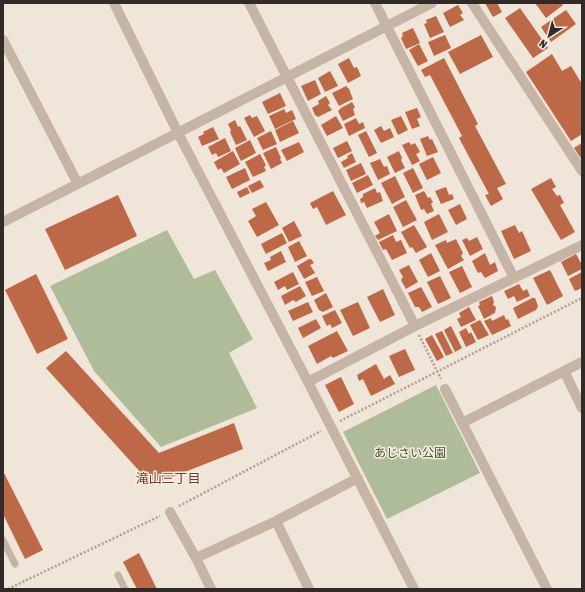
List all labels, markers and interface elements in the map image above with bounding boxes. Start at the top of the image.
north arrow [529,16,569,56]
text: N [537,37,549,51]
park label: あじさい公園 [374,446,446,460]
district label: 滝山三丁目 [135,471,201,486]

